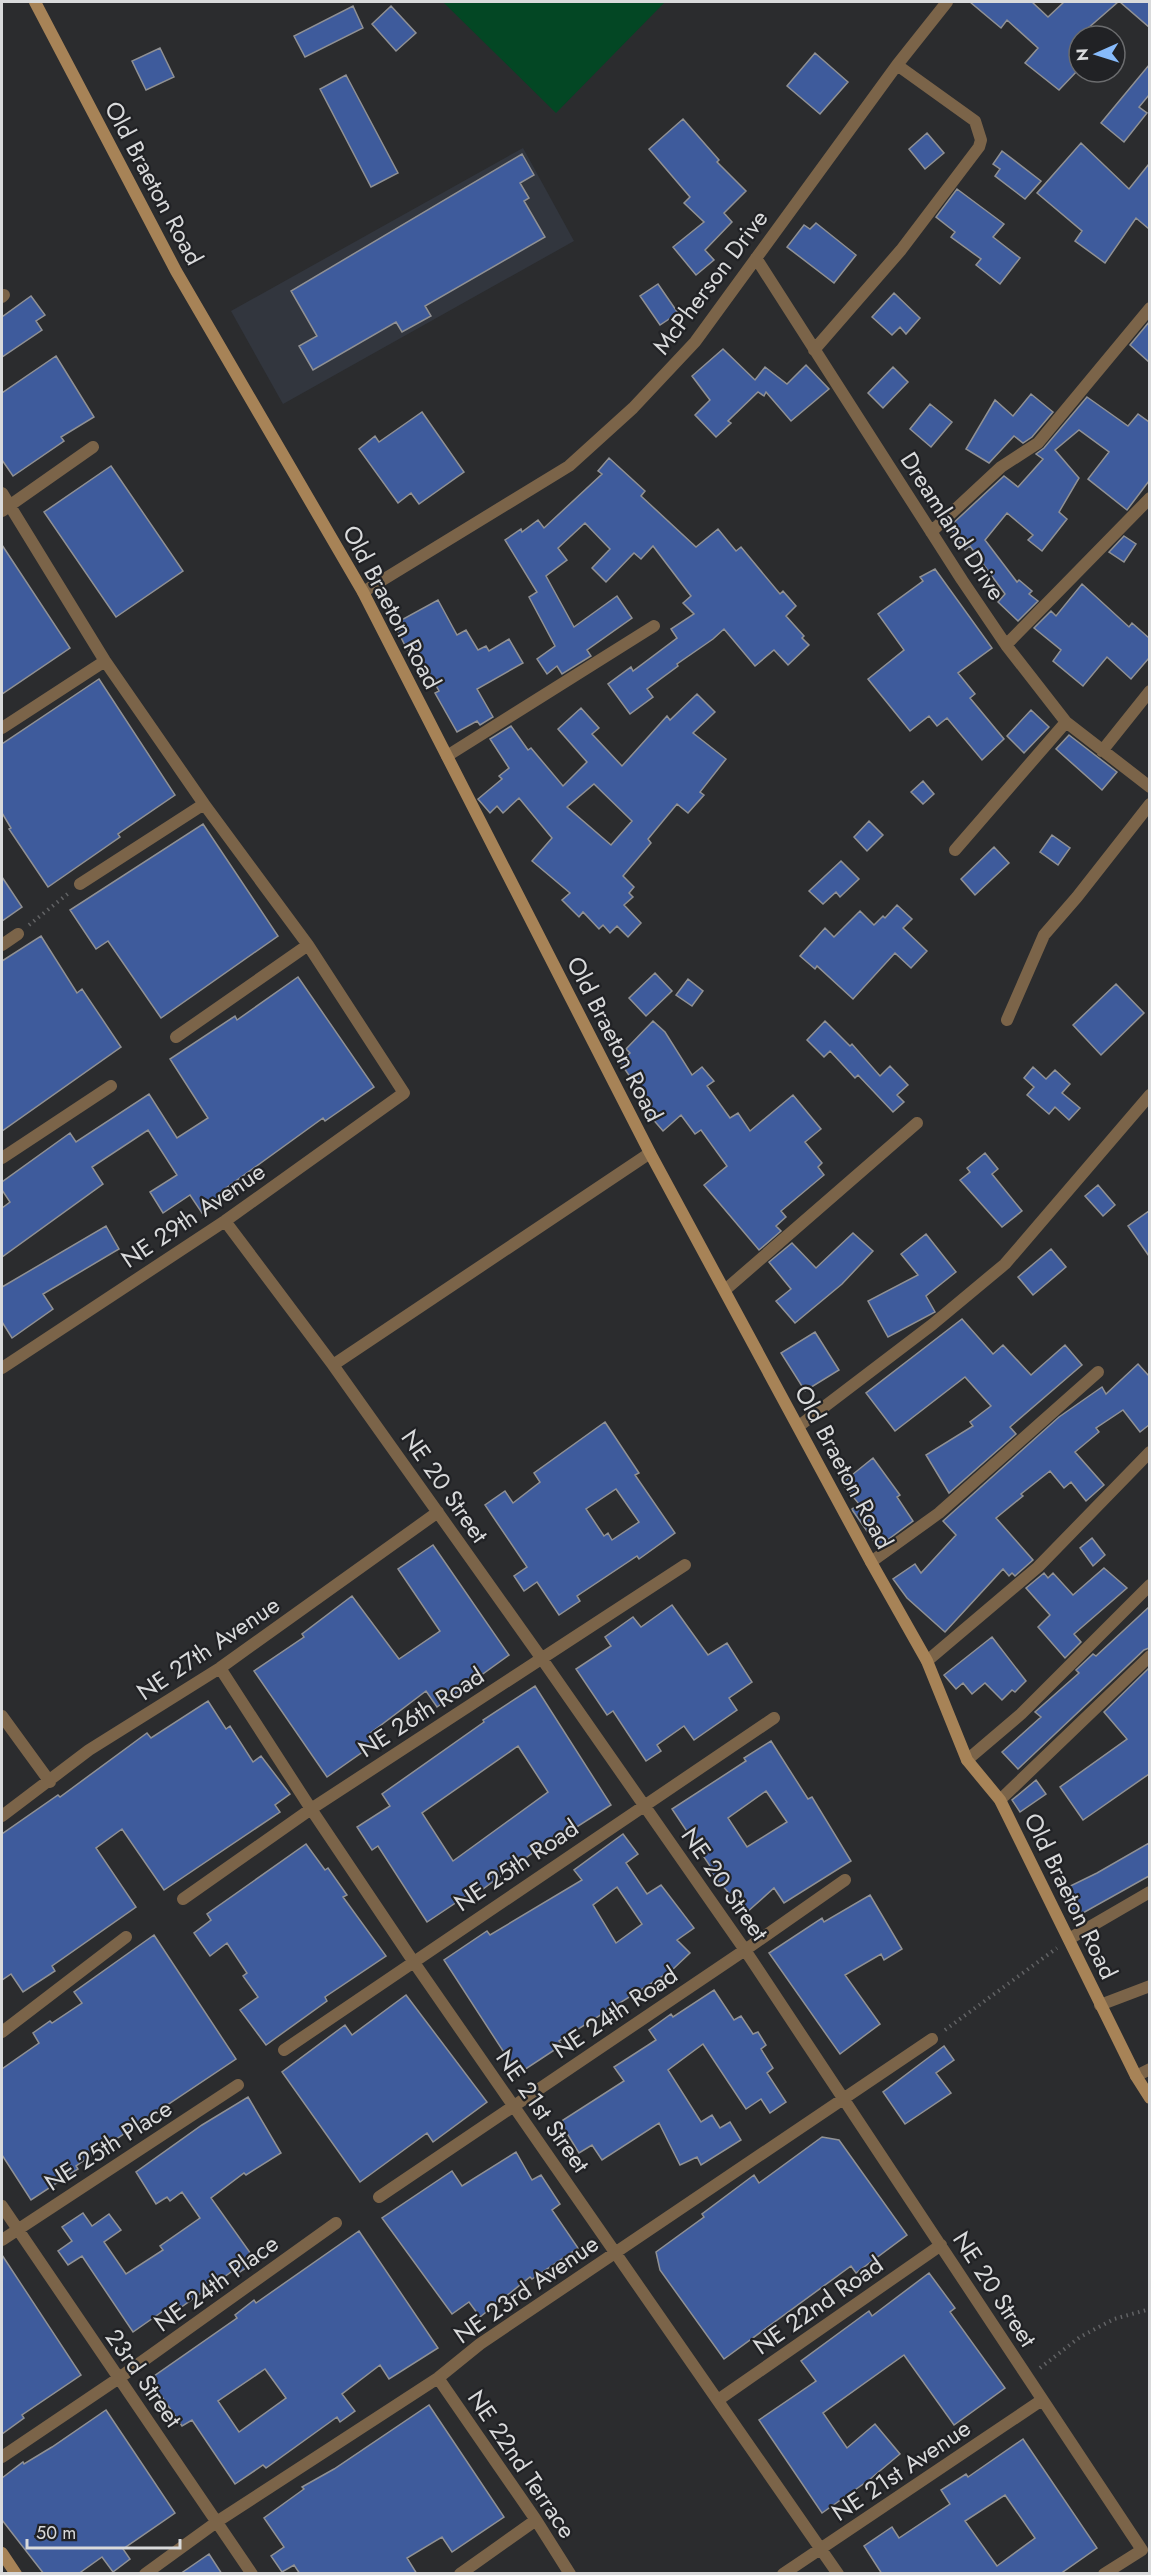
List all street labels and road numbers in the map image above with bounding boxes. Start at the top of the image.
street label: Old Braeton Road [96,95,212,271]
street label: McPherson Drive [644,202,776,362]
street label: Dreamland Drive [892,445,1014,607]
street label: Old Braeton Road [334,519,450,695]
street label: Old Braeton Road [558,950,672,1128]
street label: NE 29th Avenue [114,1154,272,1276]
street label: Old Braeton Road [786,1379,902,1555]
street label: NE 20 Street [393,1422,497,1550]
street label: NE 27th Avenue [130,1587,286,1709]
street label: NE 26th Road [351,1658,491,1766]
street label: Old Braeton Road [1016,1807,1126,1985]
street label: NE 25th Road [447,1810,585,1920]
street label: NE 20 Street [673,1820,777,1948]
street label: NE 24th Road [546,1957,684,2067]
street label: NE 21st Street [488,2042,599,2180]
street label: NE 25th Place [37,2091,179,2199]
street label: NE 20 Street [945,2224,1046,2354]
street label: NE 24th Place [147,2226,285,2340]
street label: NE 23rd Avenue [446,2226,606,2352]
street label: NE 22nd Road [746,2247,890,2363]
street label: 23rd Street [97,2322,191,2435]
street label: NE 22nd Terrace [459,2383,585,2545]
street label: NE 21st Avenue [825,2411,977,2529]

